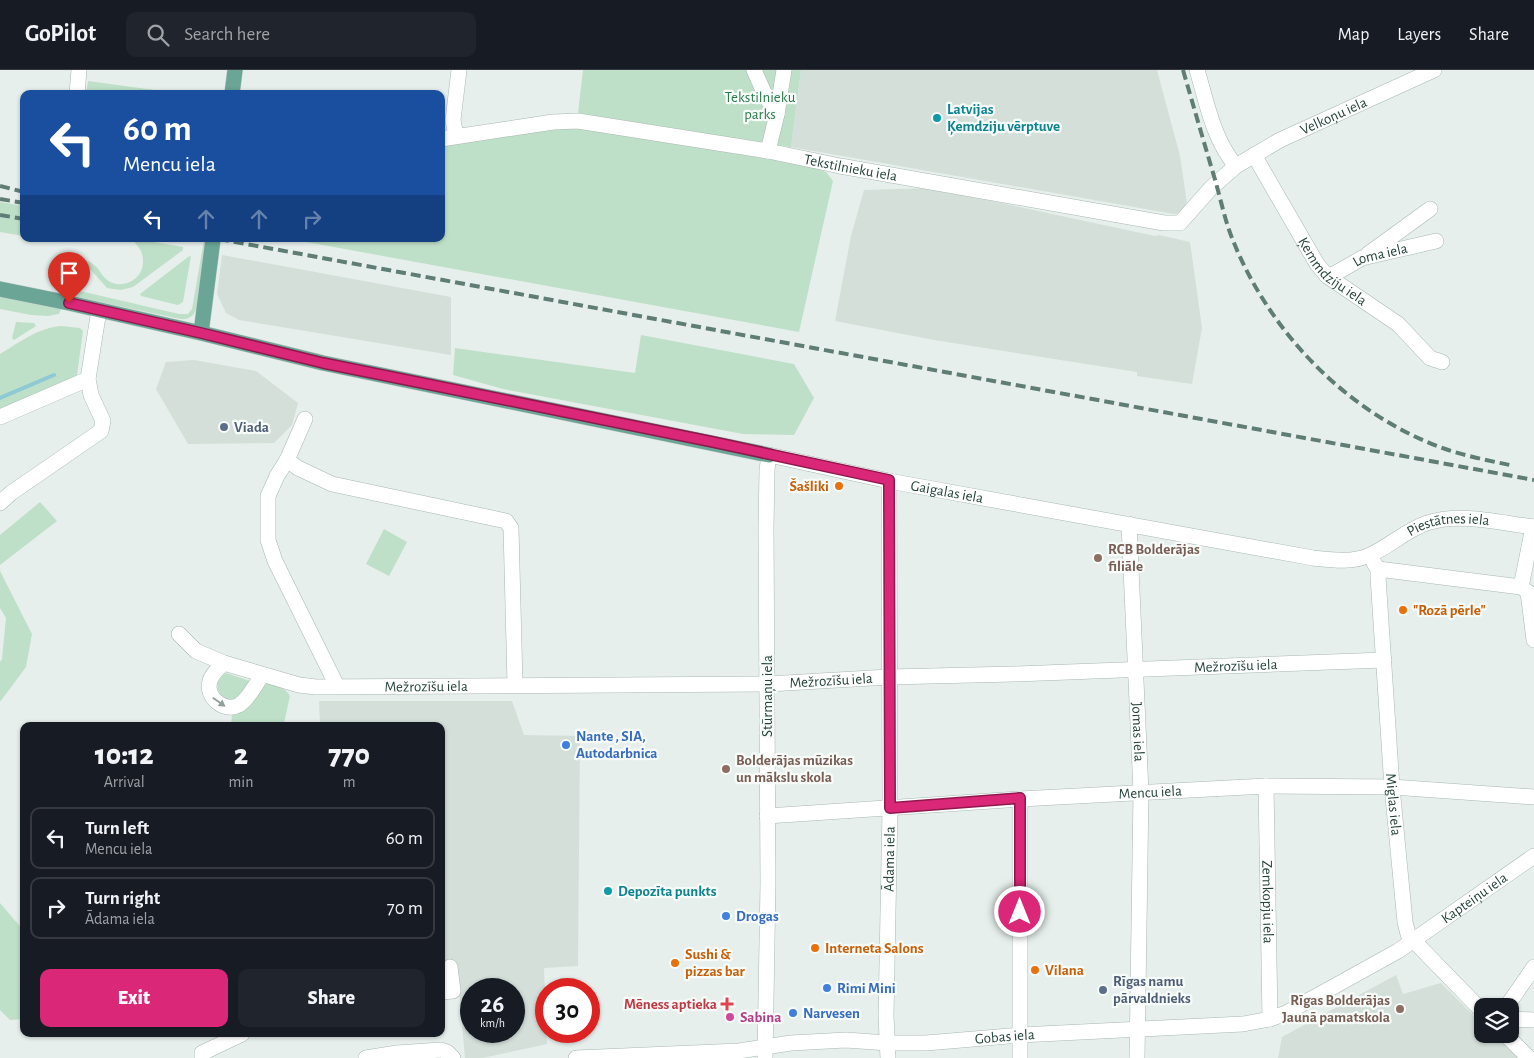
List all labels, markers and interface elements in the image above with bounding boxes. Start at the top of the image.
search box [126,12,476,57]
icon: search [144,21,172,49]
text: GoPilot [25,22,96,46]
text: Search here [184,25,270,44]
text: Map [1338,26,1369,44]
text: Layers [1397,26,1441,44]
text: Share [1469,26,1509,44]
park label: Tekstilnieku parks [725,90,796,122]
street label: Velkoņu iela [1298,95,1369,138]
place label: Latvijas Ķemdziju vērptuve [947,102,1060,136]
icon: left [40,110,105,175]
text: 60 m [123,112,192,147]
marker: Latvijas Ķemdziju vērptuve [931,112,943,124]
street label: Tekstilnieku iela [803,152,898,184]
text: Mencu iela [123,153,216,175]
icon: left [139,205,167,233]
icon: ahead [192,205,220,233]
icon: ahead [245,205,273,233]
icon: right [298,205,326,233]
street label: Ķemmdziju iela [1294,235,1369,309]
street label: Loma iela [1350,241,1409,270]
pin [48,252,90,303]
icon: arrive [55,259,83,287]
place label: Viada [234,420,269,435]
marker: Viada [218,421,230,433]
place label: Šašliki [790,478,829,494]
street label: Gaigalas iela [910,478,985,506]
marker: Šašliki [833,480,845,492]
street label: Piestātnes iela [1404,511,1490,539]
place label: RCB Bolderājas filiāle [1108,542,1200,574]
marker: RCB Bolderājas filiāle [1092,552,1104,564]
place label: "Rozā pērle" [1413,603,1486,618]
marker: "Rozā pērle" [1397,604,1409,616]
street label: Stūrmaņu iela [760,655,776,737]
street label: Mežrozīšu iela [1194,657,1278,675]
street label: Mežrozīšu iela [789,671,873,691]
street label: Mežrozīšu iela [384,679,468,695]
one-way arrow [212,697,226,707]
street label: Jomas iela [1129,702,1147,762]
place label: Nante , SIA, Autodarbnica [576,729,657,761]
marker: Nante , SIA, Autodarbnica [560,739,572,751]
text: 10:12 [95,740,154,770]
text: 2 [234,740,248,770]
text: 770 [328,740,370,770]
place label: Bolderājas mūzikas un mākslu skola [736,753,853,785]
marker: Bolderājas mūzikas un mākslu skola [720,763,732,775]
street label: Miglas iela [1383,773,1404,836]
text: Arrival [104,774,145,790]
text: min [228,774,253,790]
text: m [343,774,356,790]
street label: Mencu iela [1118,783,1182,802]
text: Turn left [85,819,149,838]
icon: left [42,824,70,852]
street label: Ādama iela [881,826,898,892]
text: 60 m [386,829,423,848]
text: Mencu iela [85,841,153,857]
street label: Zemkopju iela [1259,860,1276,944]
street label: Kapteiņu iela [1439,870,1510,926]
place label: Depozīta punkts [618,884,717,899]
marker: Depozīta punkts [602,885,614,897]
position arrow [993,885,1045,937]
text: Turn right [85,889,160,908]
icon: right [42,894,70,922]
text: 70 m [387,899,423,918]
place label: Drogas [736,909,779,924]
marker: Drogas [720,910,732,922]
text: Ādama iela [85,911,155,927]
place label: Interneta Salons [825,941,924,956]
marker: Interneta Salons [809,942,821,954]
place label: Sushi & pizzas bar [685,947,746,979]
marker: Sushi & pizzas bar [669,957,681,969]
place label: Vilana [1045,963,1084,978]
marker: Vilana [1029,964,1041,976]
button: Exit [40,969,228,1027]
button: Share [238,969,425,1027]
place label: Rīgas namu pārvaldnieks [1113,974,1191,1006]
speed limit sign: 30 [535,978,600,1043]
place label: Rimi Mini [837,981,896,996]
marker: Rimi Mini [821,982,833,994]
marker: Rīgas namu pārvaldnieks [1097,984,1109,996]
text: 26 [481,992,504,1017]
place label: Rīgas Bolderājas Jaunā pamatskola [1282,993,1390,1025]
place label: Mēness aptieka [624,997,717,1012]
marker: Mēness aptieka [721,998,733,1010]
map controls [1474,998,1519,1043]
button: layers [1474,998,1519,1043]
marker: Rīgas Bolderājas Jaunā pamatskola [1394,1003,1406,1015]
place label: Narvesen [803,1006,860,1021]
marker: Narvesen [787,1007,799,1019]
place label: Sabina [740,1010,781,1025]
marker: Sabina [724,1011,736,1023]
text: km/h [480,1017,505,1029]
street label: Gobas iela [974,1027,1035,1047]

